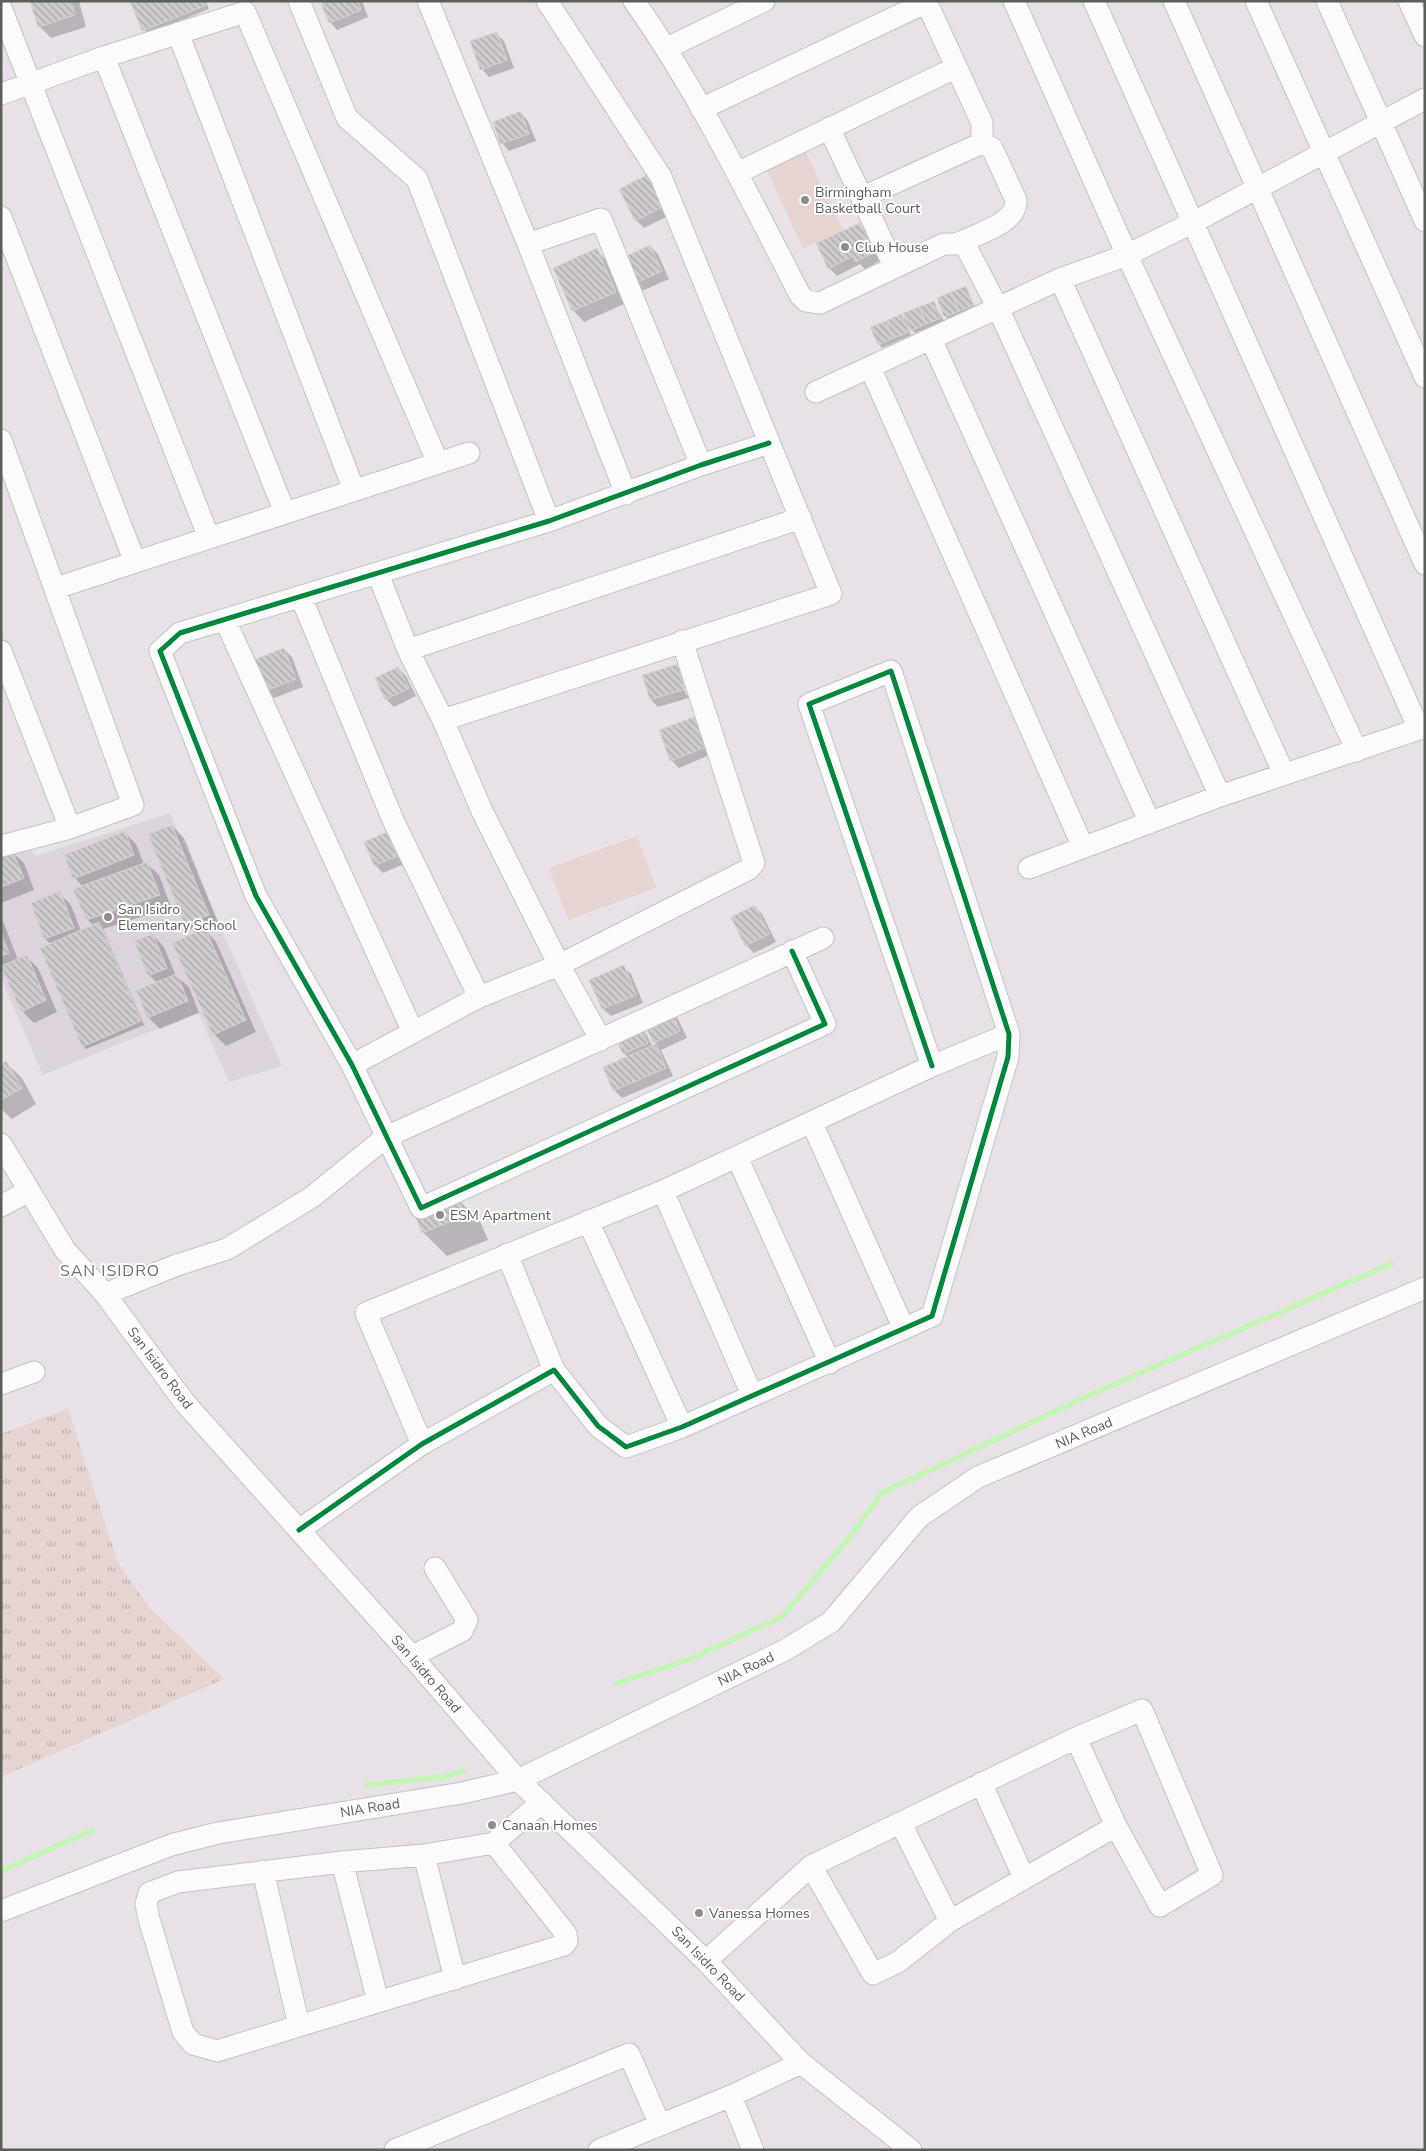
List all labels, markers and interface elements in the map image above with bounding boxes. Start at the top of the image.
place label: Birmingham Basketball Court [815,183,920,218]
marker: Birmingham Basketball Court [799,194,811,206]
place label: Club House [855,238,929,257]
marker: Club House [839,241,851,253]
place label: San Isidro Elementary School [118,900,237,935]
marker: San Isidro Elementary School [102,911,114,923]
place label: ESM Apartment [450,1206,551,1225]
marker: ESM Apartment [434,1209,446,1221]
district label: SAN ISIDRO [60,1260,160,1282]
street label: San Isidro Road [123,1323,197,1413]
street label: NIA Road [1053,1412,1115,1454]
street label: San Isidro Road [387,1631,465,1717]
street label: NIA Road [715,1647,777,1691]
street label: NIA Road [339,1794,401,1822]
place label: Canaan Homes [502,1816,598,1835]
marker: Canaan Homes [486,1819,498,1831]
place label: Vanessa Homes [708,1904,810,1923]
marker: Vanessa Homes [693,1907,705,1919]
street label: San Isidro Road [667,1922,749,2006]

